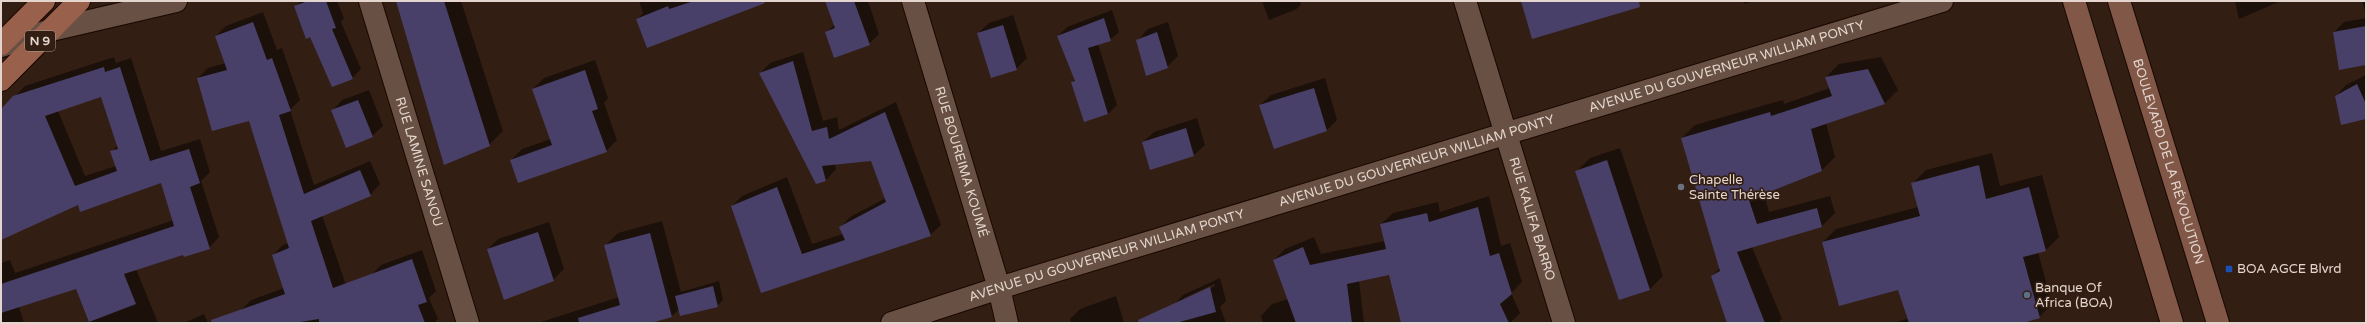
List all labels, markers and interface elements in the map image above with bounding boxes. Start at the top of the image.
street label: AVENUE DU GOUVERNEUR WILLIAM PONTY [1587,17,1866,116]
road number: N 9 [25,31,55,51]
street label: BOULEVARD DE LA RÉVOLUTION [2129,57,2208,266]
street label: RUE BOUREIMA KOUMÉ [931,85,991,239]
street label: RUE LAMINE SANOU [392,95,446,229]
street label: AVENUE DU GOUVERNEUR WILLIAM PONTY [1277,111,1556,210]
street label: RUE KALIFA BARRO [1506,155,1559,283]
place label: Chapelle Sainte Thérèse [1689,172,1780,203]
marker: Chapelle Sainte Thérèse [1676,182,1686,192]
street label: AVENUE DU GOUVERNEUR WILLIAM PONTY [967,206,1246,305]
place label: BOA AGCE Blvrd [2237,261,2342,277]
marker: BOA AGCE Blvrd [2224,264,2234,274]
place label: Banque Of Africa (BOA) [2035,280,2112,311]
marker: Banque Of Africa (BOA) [2022,290,2032,300]

